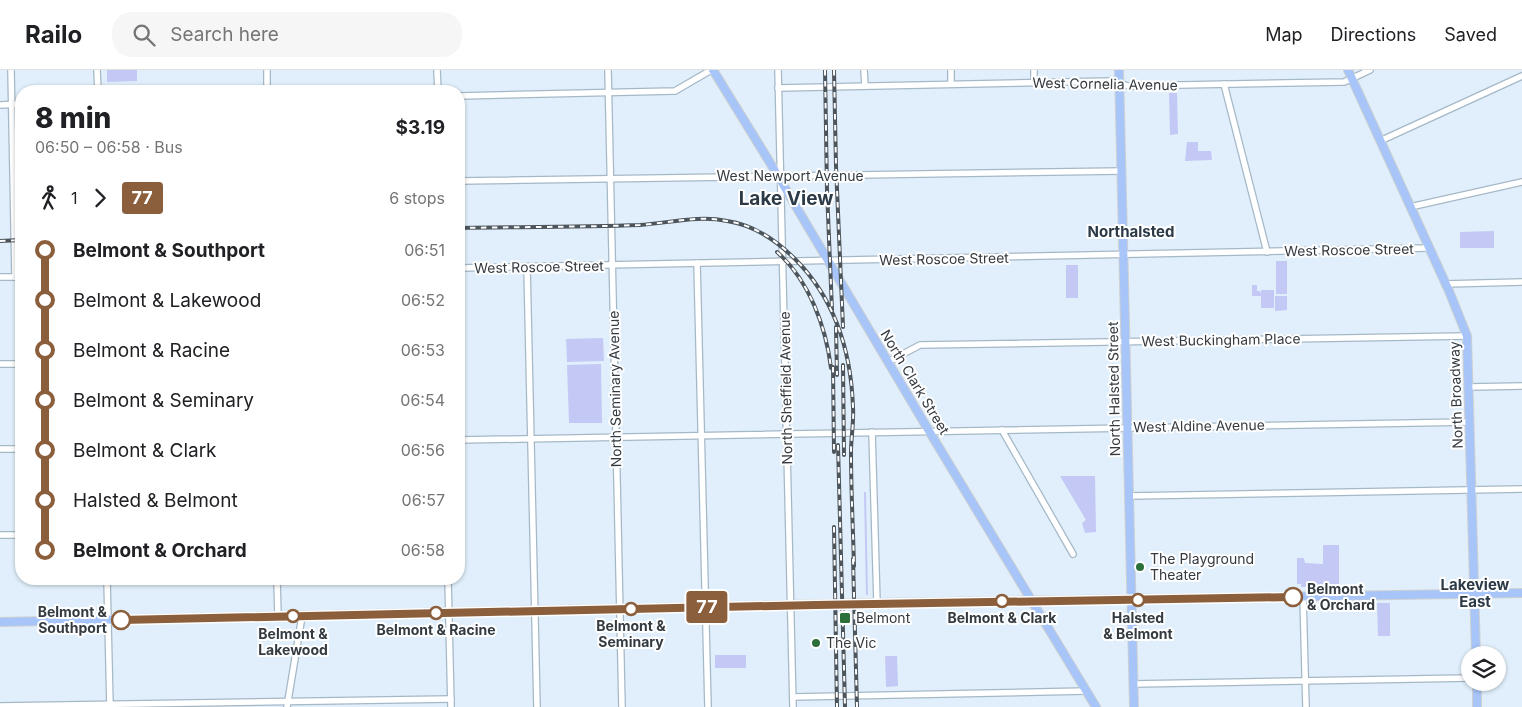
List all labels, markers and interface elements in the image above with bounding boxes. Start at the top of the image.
search box [112,12,462,57]
text: Railo [25,20,82,49]
icon: search [130,21,158,49]
text: Search here [170,23,279,46]
text: Map [1265,24,1303,45]
text: Directions [1331,24,1416,45]
text: Saved [1444,24,1497,45]
street label: West Cornelia Avenue [1032,74,1178,93]
text: 8 min [35,101,111,135]
text: $3.19 [396,116,445,139]
text: 06:50 – 06:58 · Bus [35,137,183,157]
street label: West Newport Avenue [716,167,864,184]
icon: walk [35,184,63,212]
icon: forward [86,184,114,212]
text: 77 [132,187,153,208]
district label: Lake View [739,187,833,210]
text: 1 [71,188,78,208]
text: 6 stops [389,188,445,208]
district label: Northalsted [1088,222,1174,241]
text: Belmont & Southport [73,239,265,262]
text: 06:51 [404,240,445,260]
street label: West Roscoe Street [1284,240,1414,259]
street label: West Roscoe Street [879,249,1009,268]
street label: West Roscoe Street [474,257,604,276]
text: Belmont & Lakewood [73,289,261,312]
text: 06:52 [401,290,445,310]
street label: North Seminary Avenue [605,311,624,467]
street label: North Sheffield Avenue [776,311,795,465]
street label: North Halsted Street [1104,321,1123,457]
street label: North Clark Street [877,326,954,438]
street label: West Buckingham Place [1141,330,1301,349]
text: Belmont & Racine [73,339,230,362]
text: 06:53 [401,340,445,360]
street label: North Broadway [1445,341,1466,449]
text: Belmont & Seminary [73,389,254,412]
text: 06:54 [400,390,445,410]
street label: West Aldine Avenue [1133,416,1265,435]
text: Belmont & Clark [73,439,217,462]
text: 06:56 [401,440,445,460]
text: Halsted & Belmont [73,489,238,512]
text: 06:57 [402,490,445,510]
text: Belmont & Orchard [73,539,247,562]
text: 06:58 [401,540,445,560]
place label: The Playground Theater [1150,550,1254,583]
marker: The Playground Theater [1134,561,1146,573]
district label: Lakeview East [1441,575,1510,611]
place label: Belmont & Orchard [1307,580,1375,613]
marker: Belmont & Orchard [1283,587,1303,607]
line badge: 77 [684,591,730,623]
marker: Halsted & Belmont [1131,593,1145,607]
marker: Belmont & Clark [995,594,1009,608]
text: 77 [696,596,718,617]
marker: Belmont & Seminary [624,602,638,616]
place label: Belmont & Southport [38,603,108,636]
marker: Belmont & Racine [429,606,443,620]
marker: Belmont & Lakewood [286,609,300,623]
place label: Belmont [856,609,911,626]
place label: Belmont & Clark [948,609,1057,626]
place label: Halsted & Belmont [1103,609,1173,642]
marker: Belmont & Southport [111,610,131,630]
marker: Belmont [838,611,852,625]
place label: Belmont & Seminary [596,617,666,650]
place label: Belmont & Racine [377,621,495,638]
place label: Belmont & Lakewood [258,625,328,658]
place label: The Vic [826,634,876,651]
marker: The Vic [810,637,822,649]
map controls [1461,646,1506,691]
button: layers [1461,646,1506,691]

